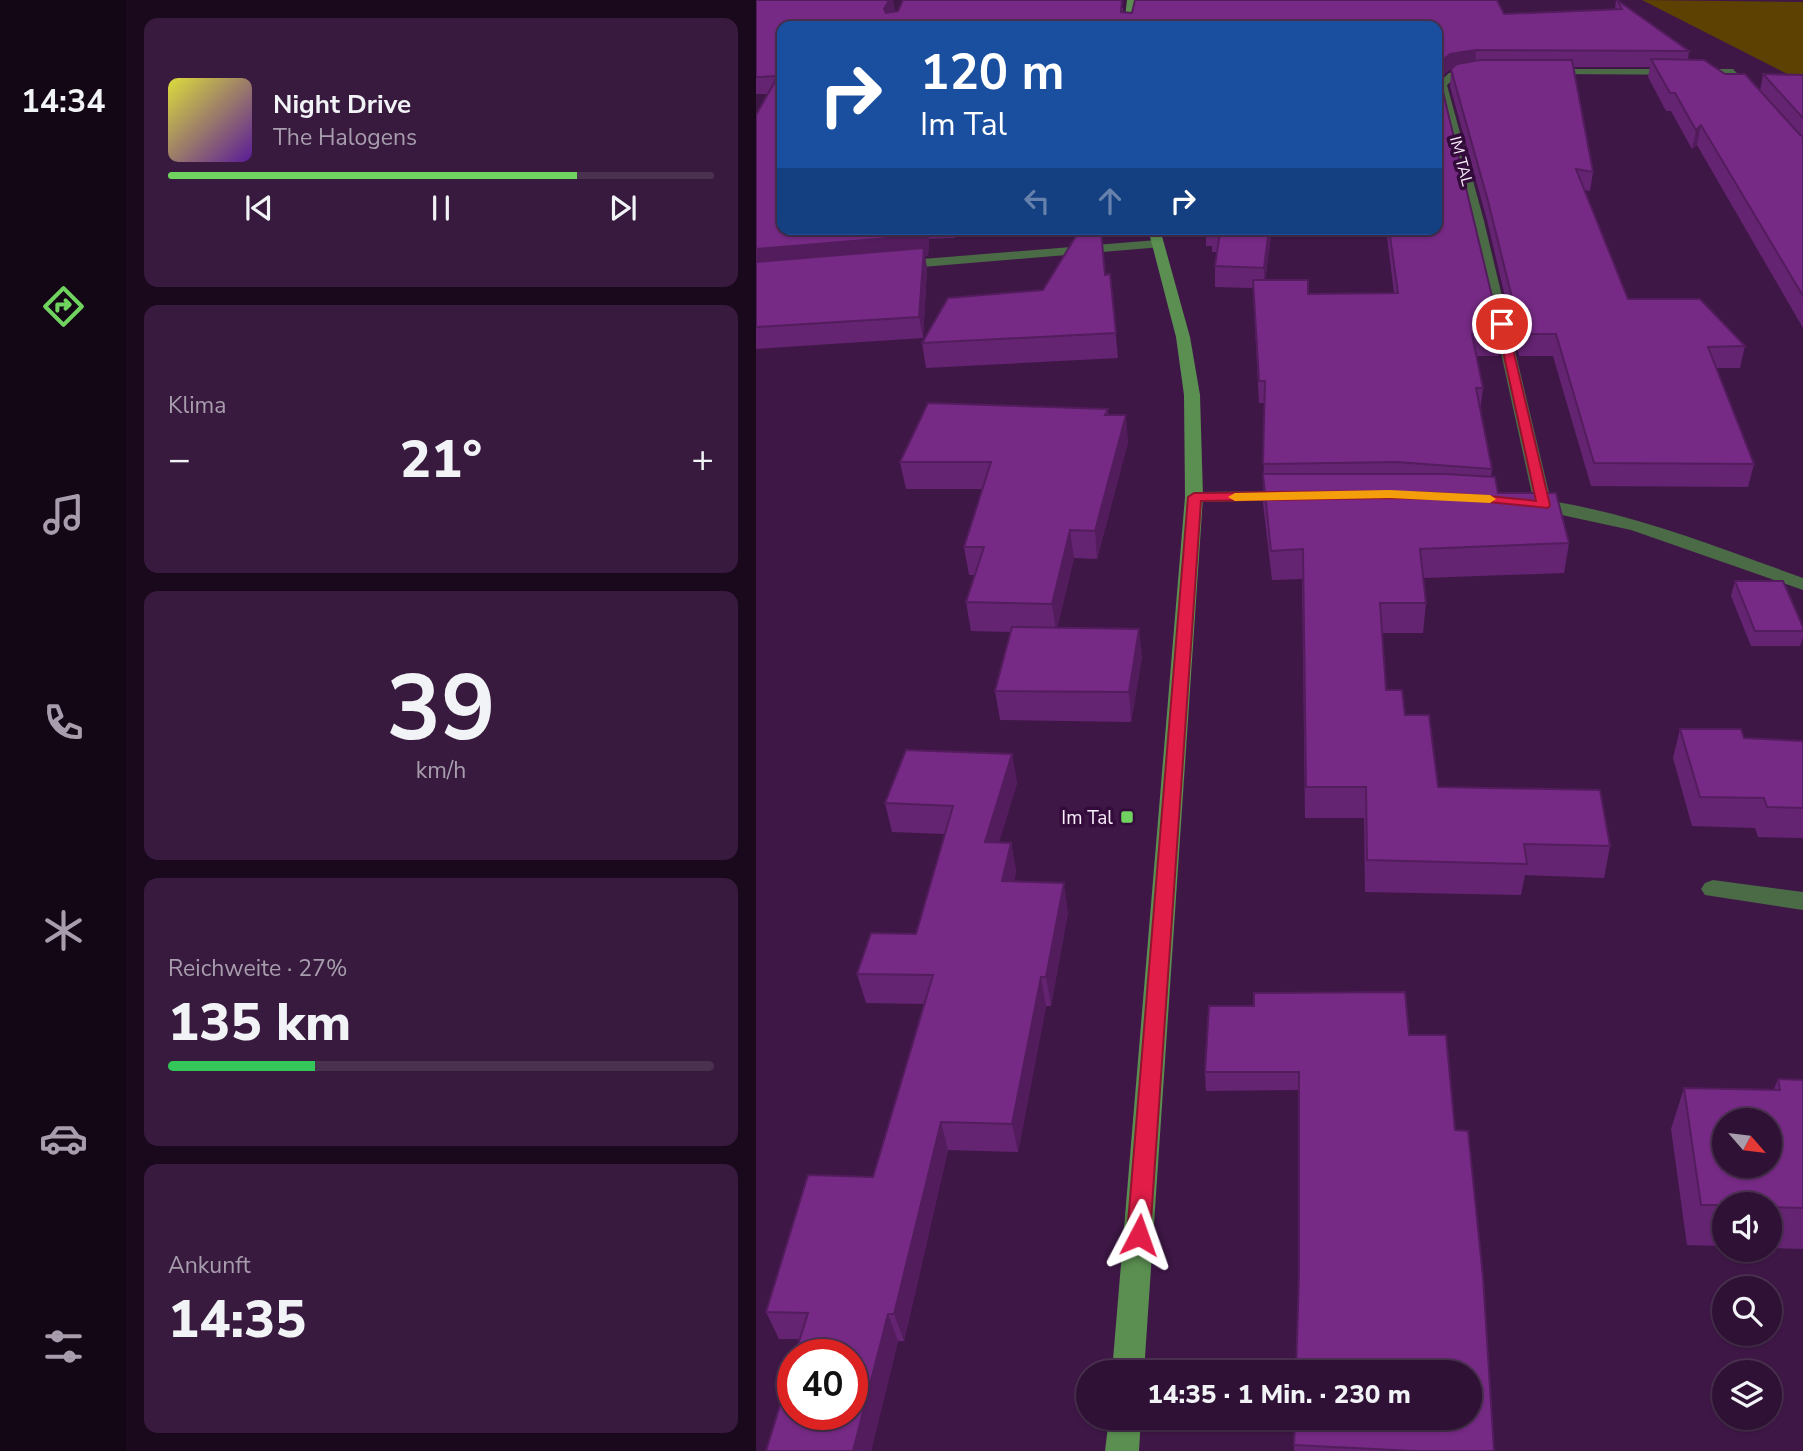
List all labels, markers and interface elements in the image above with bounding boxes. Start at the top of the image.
text: 120 m [920,39,1064,106]
icon: right [805,49,896,140]
text: 14:34 [21,80,105,123]
text: Night Drive [273,87,411,122]
text: Im Tal [920,103,1007,146]
text: The Halogens [273,122,417,153]
street label: IM TAL [1444,134,1478,189]
icon: left [1018,182,1056,220]
icon: ahead [1091,182,1129,220]
icon: right [1164,182,1202,220]
icon: previous [240,189,278,227]
icon: pause [422,189,460,227]
icon: next [604,189,642,227]
icon: directions [39,282,88,331]
pin [1472,294,1532,354]
icon: arrive [1483,305,1521,343]
text: Klima [168,390,226,421]
text: 21° [400,424,482,495]
text: − [168,434,191,485]
text: + [691,434,714,485]
icon: music [39,490,88,539]
text: 39 [386,647,496,771]
icon: phone [39,698,88,747]
text: km/h [416,755,466,786]
place label: Im Tal [1061,805,1113,831]
marker: Im Tal [1119,809,1135,825]
icon: climate [39,906,88,955]
text: Reichweite · 27% [168,953,347,984]
text: 135 km [168,987,351,1058]
north arrow [1712,1108,1782,1178]
map controls [1712,1108,1782,1430]
icon: car [39,1114,88,1163]
button: sound [1712,1192,1782,1262]
position arrow [1102,1198,1176,1272]
text: Ankunft [168,1250,250,1281]
button: search [1712,1276,1782,1346]
text: 14:35 [168,1284,306,1355]
icon: filters [39,1322,88,1371]
speed limit sign: 40 [777,1339,868,1430]
button: layers [1712,1360,1782,1430]
text: 14:35 · 1 Min. · 230 m [1147,1377,1411,1412]

